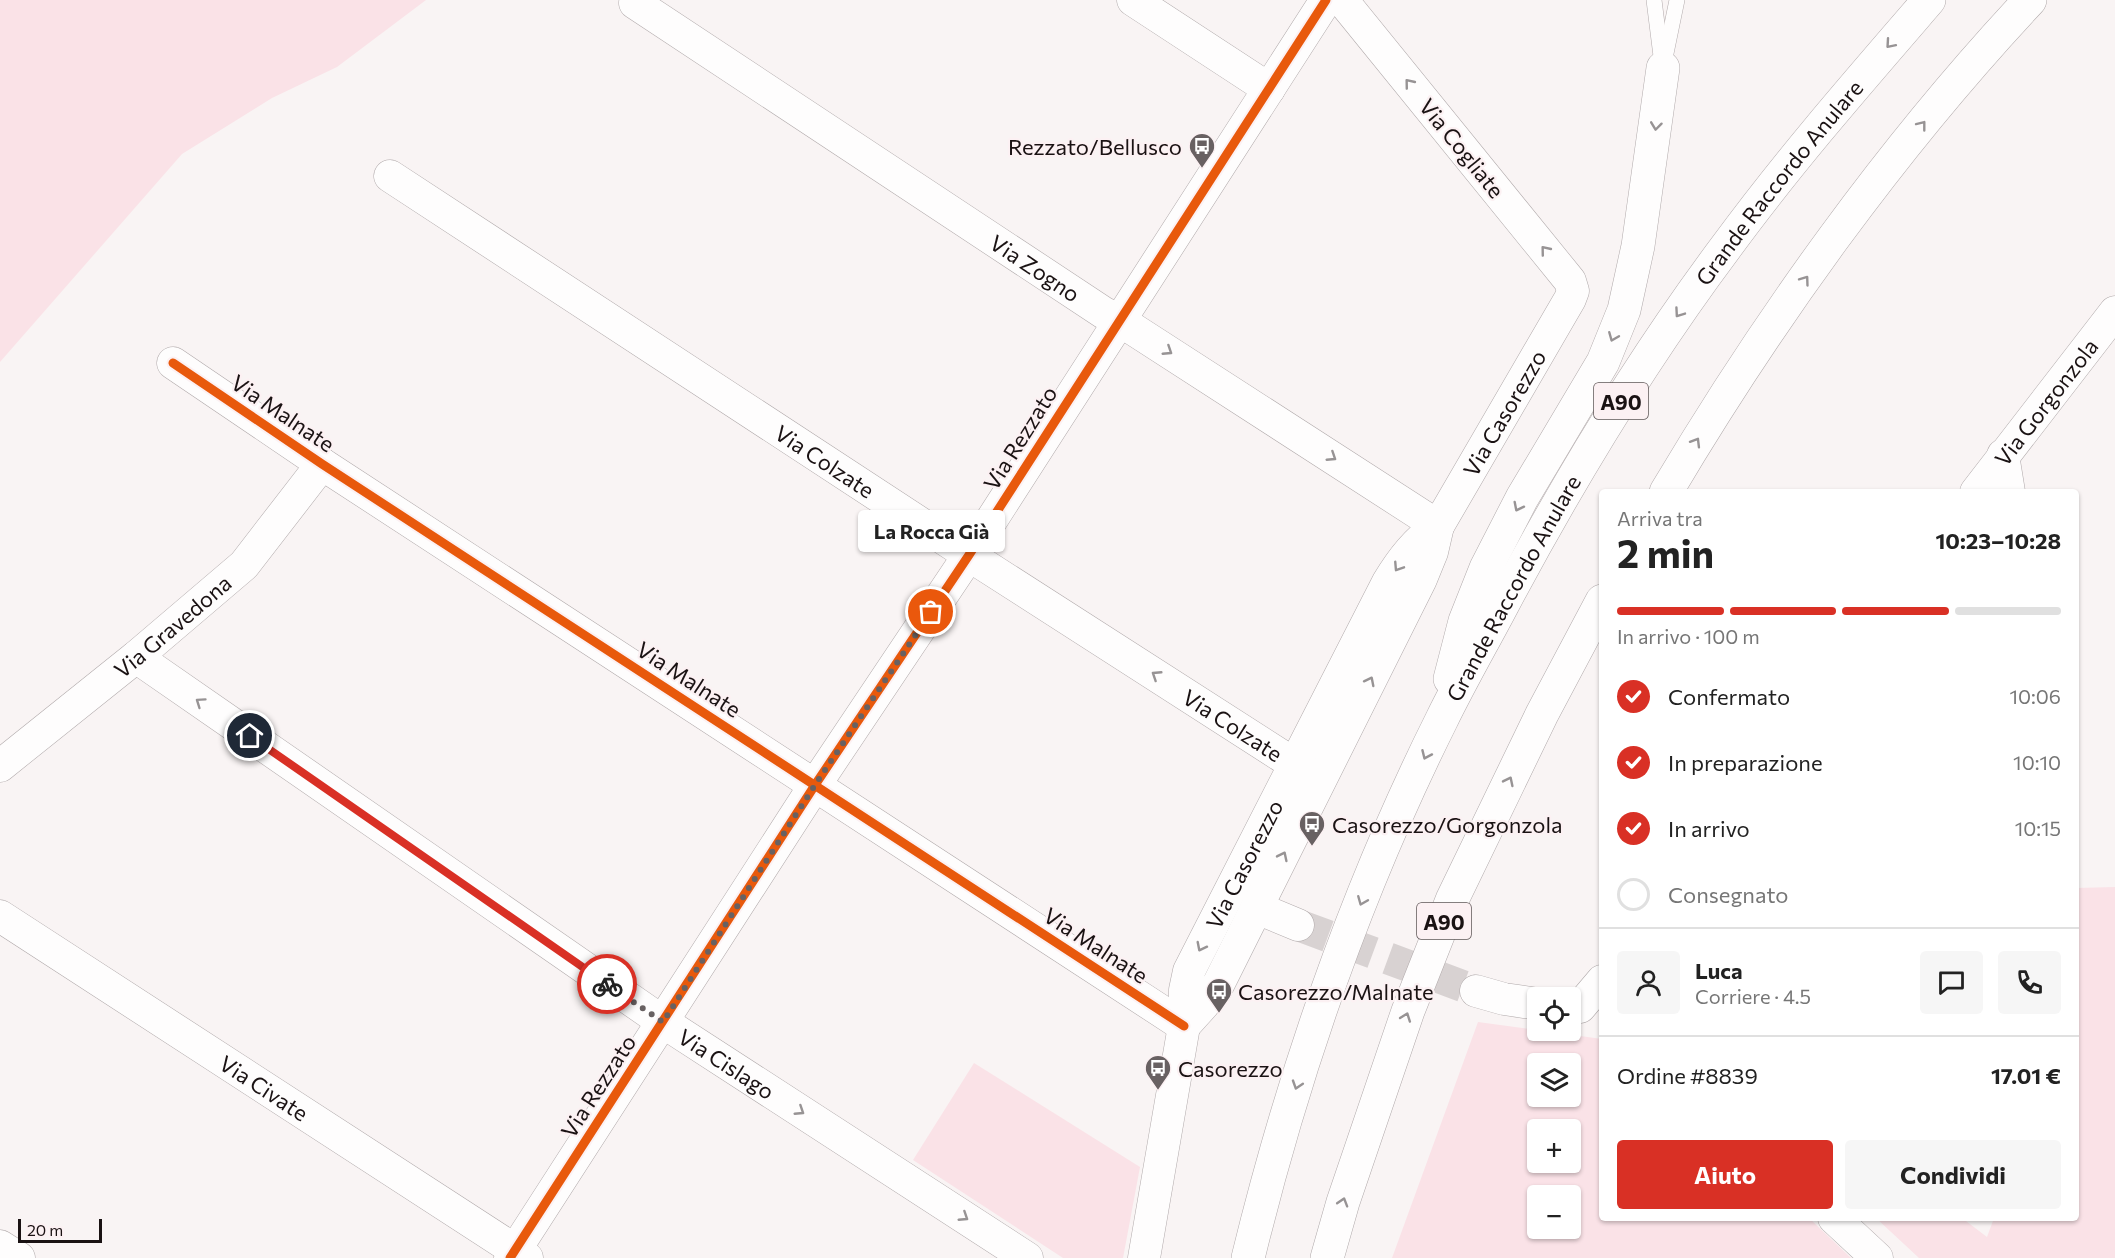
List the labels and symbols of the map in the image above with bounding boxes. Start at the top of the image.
one-way arrow [1887,37,1898,48]
street label: Grande Raccordo Anulare [1689,74,1868,290]
one-way arrow [1405,79,1416,90]
street label: Via Cogliate [1414,93,1510,203]
one-way arrow [1915,120,1926,131]
one-way arrow [1650,122,1662,131]
bus stop icon: Rezzato/Bellusco [1187,131,1217,169]
place label: Rezzato/Bellusco [1008,133,1182,160]
street label: Via Zogno [985,228,1085,307]
one-way arrow [1542,246,1553,257]
one-way arrow [1797,276,1808,287]
one-way arrow [1675,306,1686,317]
one-way arrow [1608,332,1621,342]
street label: Via Gorgonzola [1988,333,2103,471]
one-way arrow [1162,344,1172,356]
street label: Via Casorezzo [1457,345,1551,481]
street label: Via Malnate [226,369,340,457]
street label: Via Rezzato [977,381,1063,495]
road number: A90 [1594,383,1648,419]
street label: Via Colzate [770,419,880,503]
one-way arrow [1688,438,1700,448]
one-way arrow [1325,450,1336,461]
street label: Grande Raccordo Anulare [1440,470,1586,706]
one-way arrow [1513,501,1525,512]
callout: La Rocca Già [858,510,1004,552]
one-way arrow [1393,561,1405,571]
street label: Via Gravedona [108,569,236,683]
pin [905,586,956,637]
street label: Via Malnate [632,635,746,723]
one-way arrow [1152,672,1163,683]
one-way arrow [1363,677,1374,687]
street label: Via Colzate [1178,683,1288,767]
one-way arrow [196,698,207,709]
pin [224,710,275,761]
one-way arrow [1421,748,1433,759]
one-way arrow [1501,776,1513,787]
street label: Via Casorezzo [1200,795,1288,933]
bus stop icon: Casorezzo/Gorgonzola [1297,809,1327,847]
place label: Casorezzo/Gorgonzola [1332,811,1563,838]
one-way arrow [1276,851,1287,862]
one-way arrow [1357,895,1369,906]
street label: Via Malnate [1039,901,1153,989]
road number: A90 [1417,903,1471,939]
one-way arrow [1196,940,1208,951]
courier [577,954,637,1014]
bus stop icon: Casorezzo/Malnate [1204,976,1234,1014]
place label: Casorezzo/Malnate [1238,978,1434,1005]
one-way arrow [1399,1012,1412,1023]
street label: Via Cislago [674,1022,780,1104]
street label: Via Rezzato [555,1029,641,1143]
street label: Via Civate [215,1049,314,1126]
bus stop icon: Casorezzo [1143,1053,1173,1091]
place label: Casorezzo [1178,1055,1283,1082]
one-way arrow [1292,1079,1304,1090]
one-way arrow [794,1103,804,1115]
one-way arrow [1336,1197,1348,1208]
one-way arrow [957,1210,968,1221]
scale bar [18,1216,102,1244]

